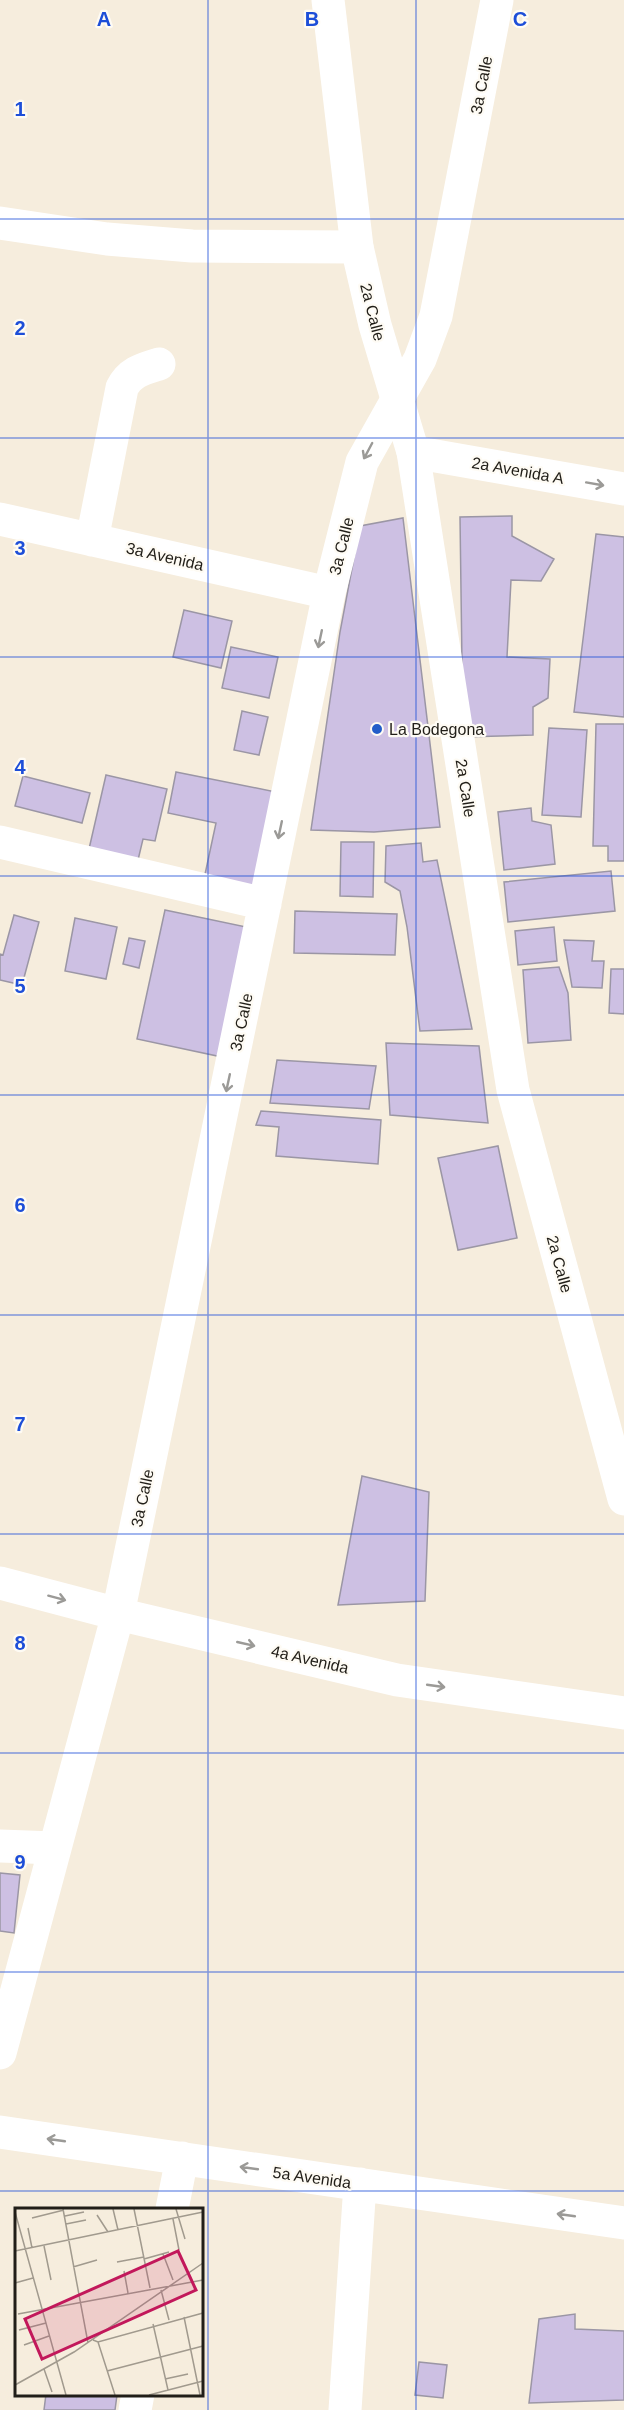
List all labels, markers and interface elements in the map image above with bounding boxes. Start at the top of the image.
text: A [97,8,111,30]
text: B [305,8,319,30]
text: C [513,8,527,30]
street label: 3a Calle [468,55,495,116]
text: 1 [14,98,26,120]
street label: 2a Calle [357,282,388,343]
text: 2 [14,317,26,339]
one-way arrow [362,442,374,459]
street label: 2a Avenida A [471,454,566,487]
one-way arrow [584,479,604,490]
street label: 3a Calle [326,515,357,577]
text: 3 [14,537,26,559]
street label: 3a Avenida [125,539,205,574]
one-way arrow [314,629,325,649]
place label: La Bodegona [389,721,484,738]
marker: La Bodegona [370,722,384,736]
text: 4 [14,756,26,778]
street label: 2a Calle [453,758,479,818]
one-way arrow [274,820,285,840]
text: 5 [14,975,26,997]
street label: 3a Calle [227,992,256,1053]
one-way arrow [222,1073,233,1092]
text: 6 [14,1194,26,1216]
street label: 2a Calle [544,1234,575,1295]
text: 7 [14,1413,26,1435]
street label: 3a Calle [128,1468,157,1529]
one-way arrow [47,1593,66,1604]
text: 8 [14,1632,26,1654]
one-way arrow [236,1639,255,1651]
street label: 4a Avenida [270,1642,350,1677]
one-way arrow [426,1680,446,1691]
text: 9 [14,1851,26,1873]
one-way arrow [46,2135,66,2146]
one-way arrow [239,2163,259,2174]
street label: 5a Avenida [272,2164,352,2191]
inset map [15,2208,202,2395]
one-way arrow [557,2209,577,2220]

